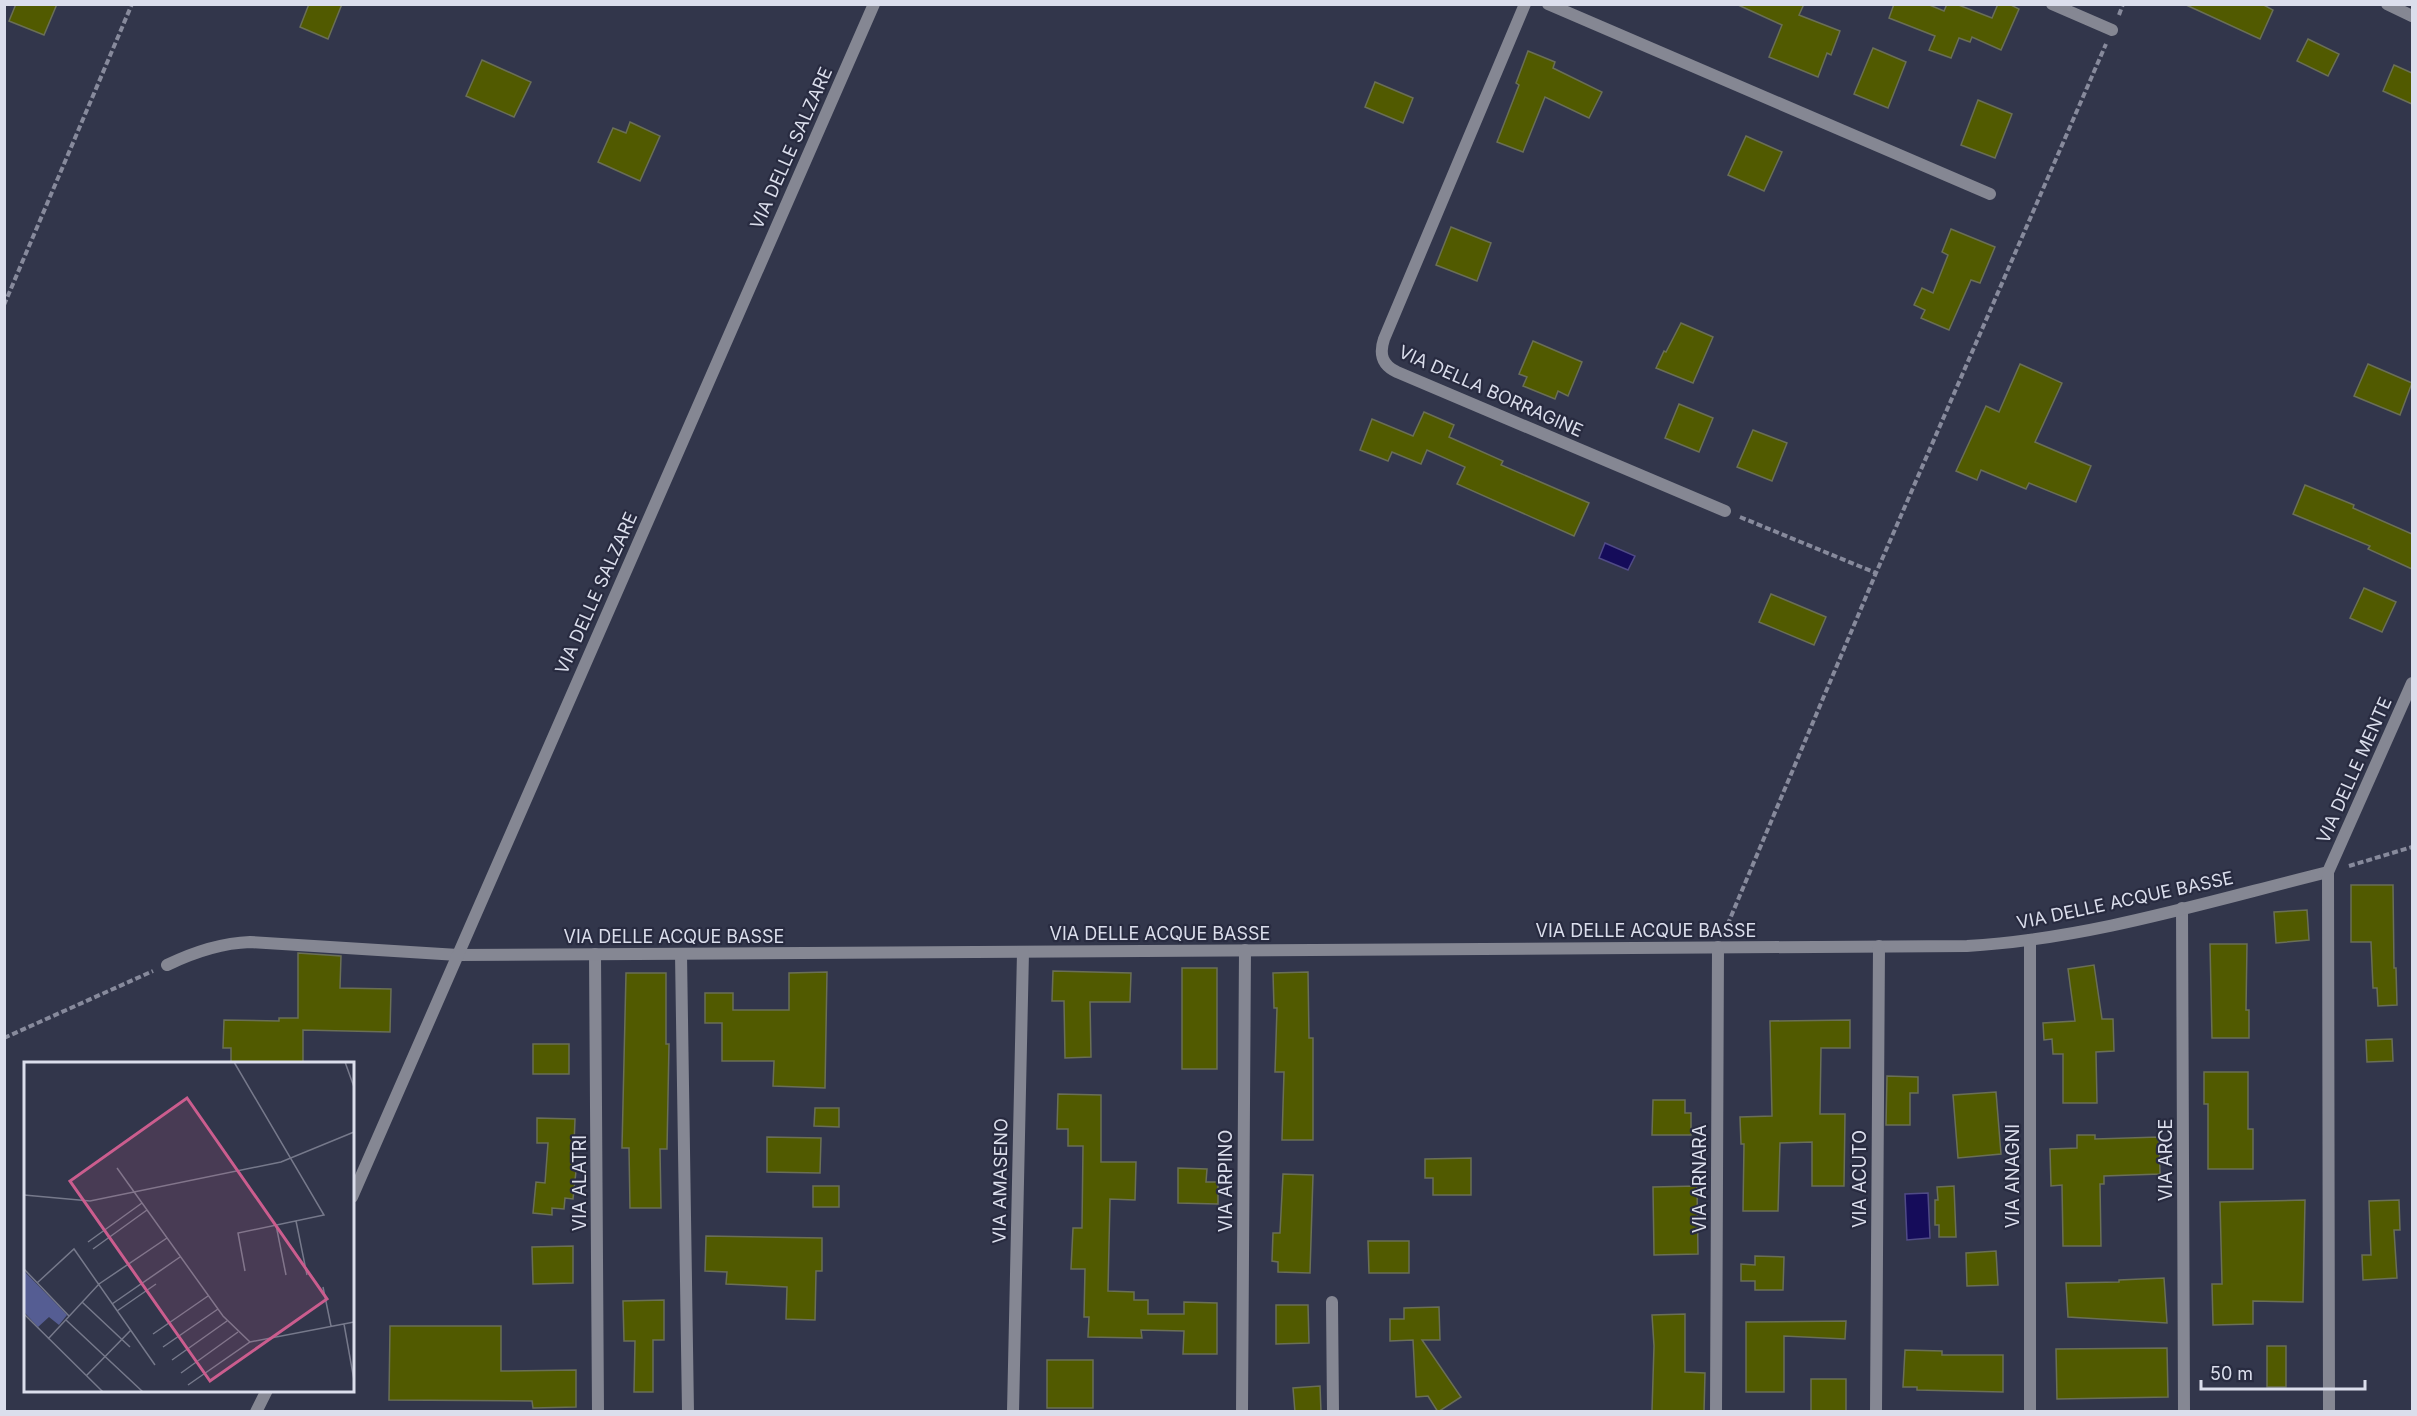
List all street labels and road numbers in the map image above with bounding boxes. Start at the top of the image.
street label: VIA DELLE SALZARE [746,64,836,232]
street label: VIA DELLA BORRAGINE [1396,341,1586,441]
street label: VIA DELLE SALZARE [551,509,641,677]
street label: VIA DELLE MENTE [2312,694,2396,846]
street label: VIA DELLE ACQUE BASSE [2015,867,2235,933]
street label: VIA DELLE ACQUE BASSE [1536,920,1756,941]
street label: VIA DELLE ACQUE BASSE [1050,923,1270,944]
street label: VIA DELLE ACQUE BASSE [564,926,784,947]
street label: VIA AMASENO [988,1118,1012,1244]
street label: VIA ARCE [2155,1119,2176,1201]
street label: VIA ANAGNI [2002,1124,2023,1228]
street label: VIA ARNARA [1689,1125,1710,1233]
street label: VIA ARPINO [1215,1130,1236,1232]
street label: VIA ACUTO [1849,1130,1870,1228]
street label: VIA ALATRI [569,1135,590,1231]

